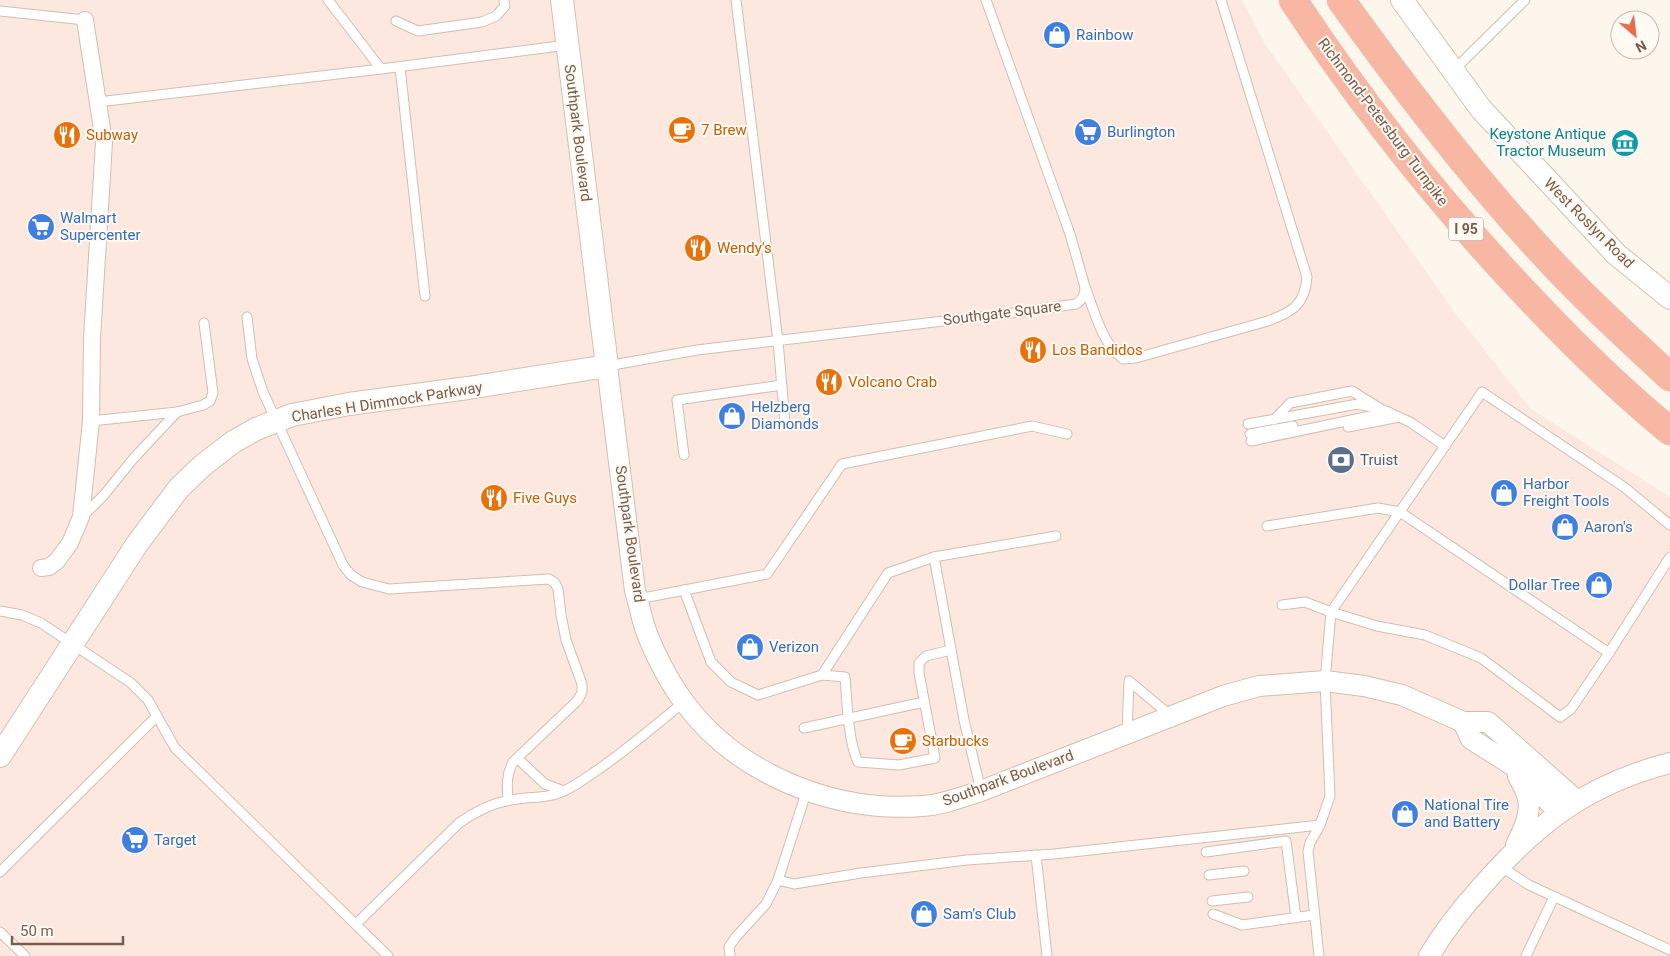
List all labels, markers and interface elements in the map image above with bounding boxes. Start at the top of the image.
north arrow [1610,10,1660,60]
shop icon: Rainbow [1042,20,1072,50]
place label: Rainbow [1076,26,1134,44]
street label: Richmond-Petersburg Turnpike [1314,35,1452,209]
text: N [1633,37,1649,56]
street label: Southpark Boulevard [561,63,595,203]
cafe icon: 7 Brew [667,115,697,145]
supermarket icon: Burlington [1073,117,1103,147]
restaurant icon: Subway [52,120,82,150]
place label: 7 Brew [701,121,747,139]
place label: Burlington [1107,123,1175,141]
place label: Keystone Antique Tractor Museum [1489,125,1606,160]
place label: Subway [86,126,138,144]
museum icon: Keystone Antique Tractor Museum [1610,128,1640,158]
street label: West Roslyn Road [1540,174,1638,272]
place label: Walmart Supercenter [60,209,141,244]
supermarket icon: Walmart Supercenter [26,212,56,242]
road number: I 95 [1448,218,1484,240]
restaurant icon: Wendy's [683,233,713,263]
place label: Wendy's [717,239,772,257]
street label: Southgate Square [942,297,1062,329]
restaurant icon: Los Bandidos [1018,335,1048,365]
place label: Los Bandidos [1052,341,1143,359]
restaurant icon: Volcano Crab [814,367,844,397]
place label: Volcano Crab [848,373,937,391]
street label: Charles H Dimmock Parkway [290,378,484,426]
place label: Helzberg Diamonds [751,398,819,433]
shop icon: Helzberg Diamonds [717,401,747,431]
bank icon: Truist [1326,445,1356,475]
place label: Truist [1360,451,1398,469]
street label: Southpark Boulevard [611,464,649,604]
place label: Harbor Freight Tools [1523,475,1609,510]
shop icon: Harbor Freight Tools [1489,478,1519,508]
restaurant icon: Five Guys [479,483,509,513]
place label: Five Guys [513,489,577,507]
shop icon: Aaron's [1550,512,1580,542]
place label: Aaron's [1584,518,1633,536]
shop icon: Dollar Tree [1584,570,1614,600]
place label: Dollar Tree [1508,576,1580,594]
shop icon: Verizon [735,632,765,662]
place label: Verizon [769,638,819,656]
cafe icon: Starbucks [888,726,918,756]
place label: Starbucks [922,732,989,750]
street label: Southpark Boulevard [940,746,1076,810]
place label: National Tire and Battery [1424,796,1509,831]
shop icon: National Tire and Battery [1390,799,1420,829]
supermarket icon: Target [120,825,150,855]
place label: Target [154,831,197,849]
shop icon: Sam's Club [909,899,939,929]
place label: Sam's Club [943,905,1016,923]
scale bar [12,914,124,946]
text: 50 m [20,922,54,940]

